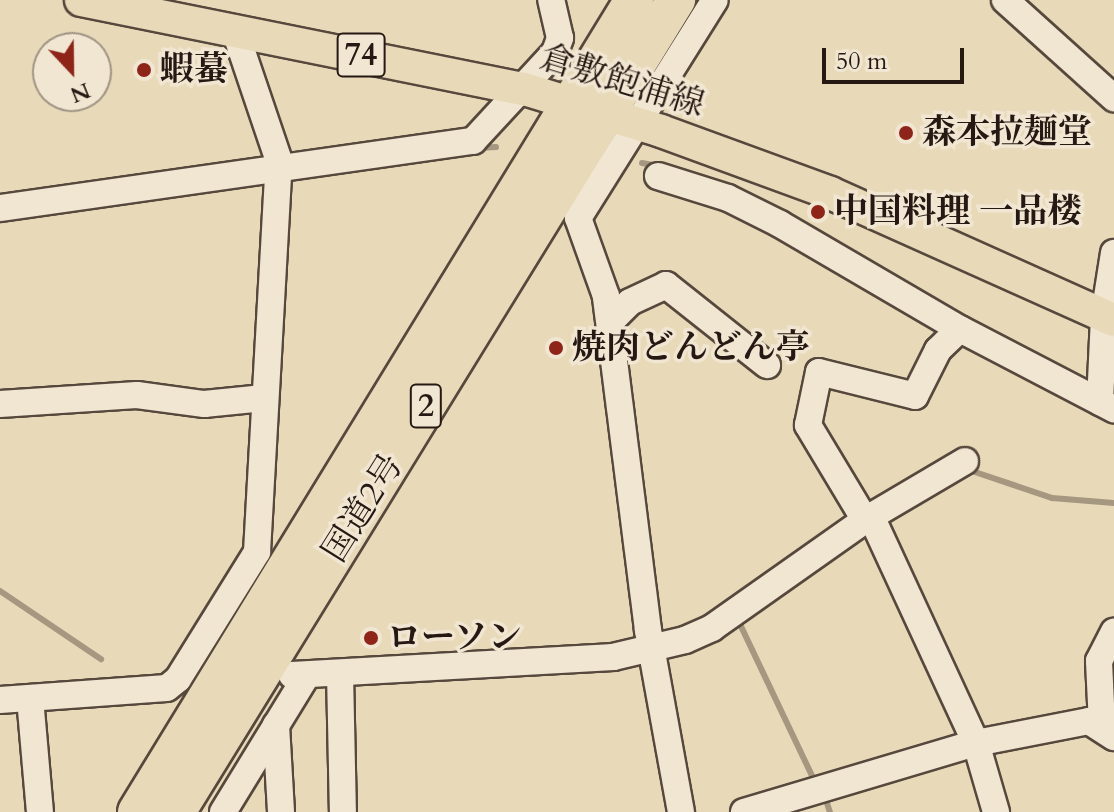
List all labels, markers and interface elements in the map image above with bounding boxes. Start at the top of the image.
road number: 74 [335,27,387,83]
north arrow [32,32,112,112]
scale bar [826,32,968,82]
street label: 倉敷飽浦線 [535,37,709,125]
text: 50 m [836,45,887,78]
place label: 蝦蟇 [160,50,228,90]
marker: 蝦蟇 [135,61,153,79]
text: N [66,75,95,110]
place label: 森本拉麺堂 [922,113,1092,153]
marker: 森本拉麺堂 [897,124,915,142]
place label: 中国料理 一品楼 [834,192,1081,232]
marker: 中国料理 一品楼 [809,203,827,221]
place label: 焼肉どんどん亭 [572,328,810,368]
marker: 焼肉どんどん亭 [547,339,565,357]
road number: 2 [408,378,444,434]
street label: 国道2号 [314,447,412,569]
place label: ローソン [387,618,523,658]
marker: ローソン [362,629,380,647]

